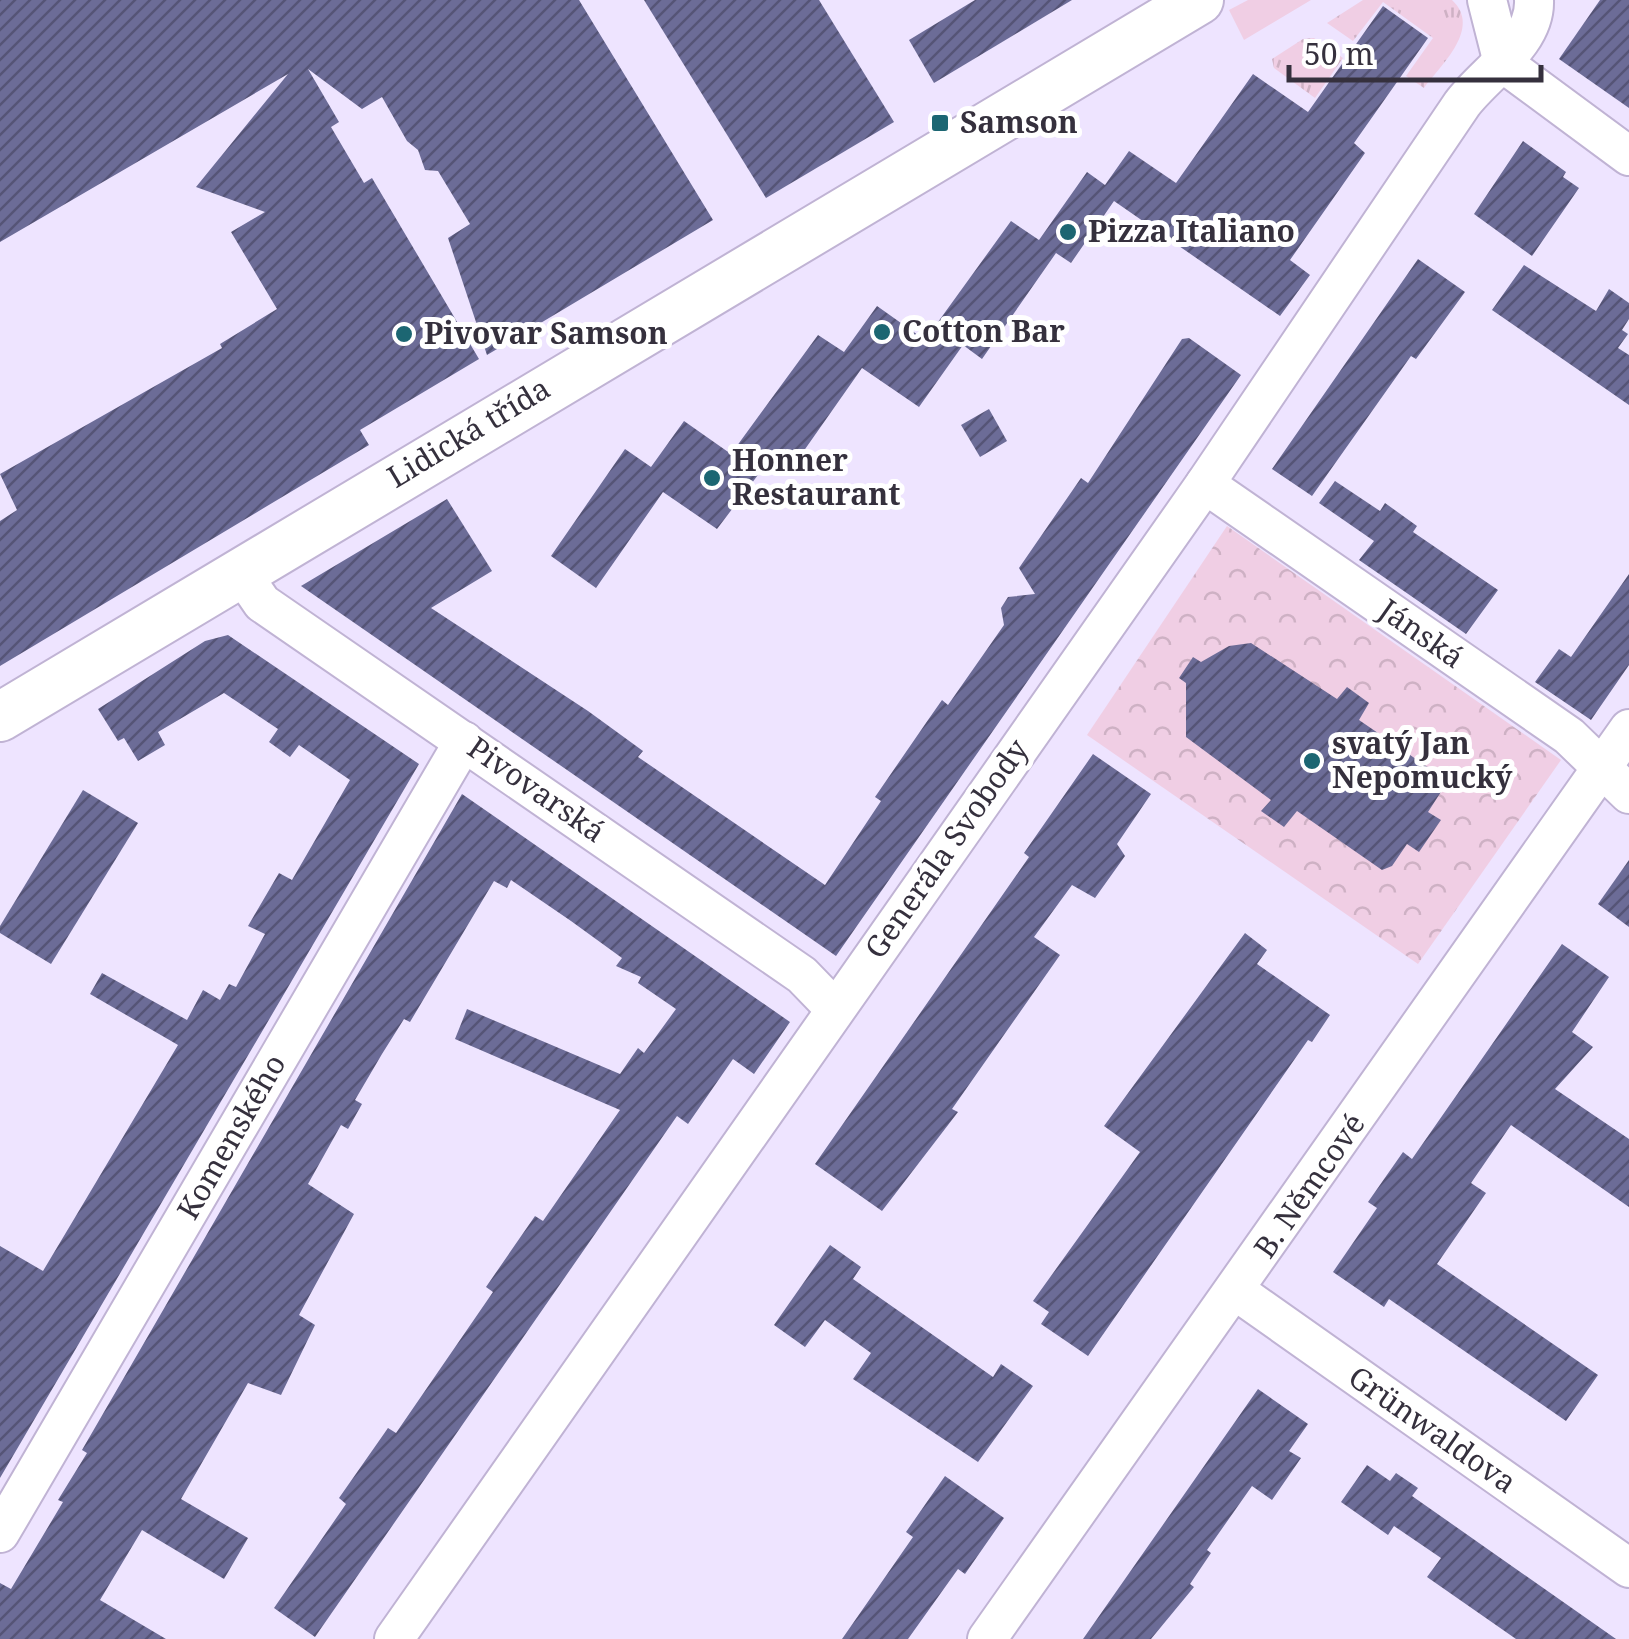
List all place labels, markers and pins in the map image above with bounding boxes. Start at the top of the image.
place label: Samson [960,101,1078,142]
marker: Samson [929,112,951,134]
place label: Pizza Italiano [1088,210,1295,251]
marker: Pizza Italiano [1057,221,1079,243]
place label: Cotton Bar [902,310,1065,351]
place label: Pivovar Samson [424,312,668,353]
marker: Cotton Bar [871,321,893,343]
marker: Pivovar Samson [393,323,415,345]
place label: Honner Restaurant [732,439,900,514]
marker: Honner Restaurant [701,467,723,489]
place label: svatý Jan Nepomucký [1332,722,1513,797]
marker: svatý Jan Nepomucký [1301,750,1323,772]

